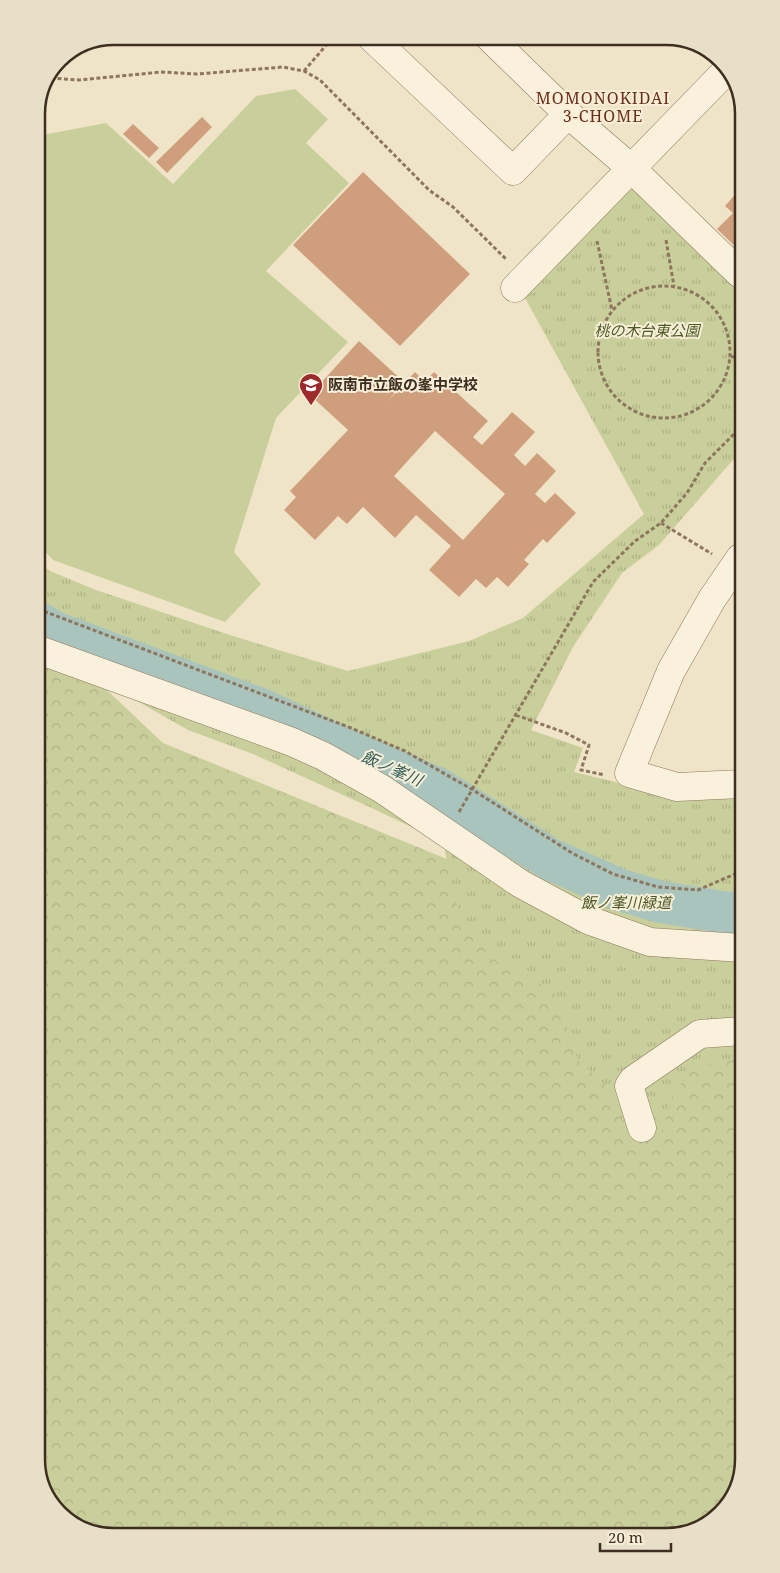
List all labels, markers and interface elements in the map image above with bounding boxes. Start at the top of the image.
district label: MOMONOKIDAI 3-CHOME [536,87,670,127]
park label: 桃の木台東公園 [594,320,701,340]
school or university icon: 阪南市立飯の峯中学校 [298,372,324,406]
place label: 阪南市立飯の峯中学校 [328,374,478,394]
water label: 飯ノ峯川 [358,745,428,792]
park label: 飯ノ峯川緑道 [581,892,673,912]
scale bar [600,1520,671,1552]
text: 20 m [608,1527,643,1547]

